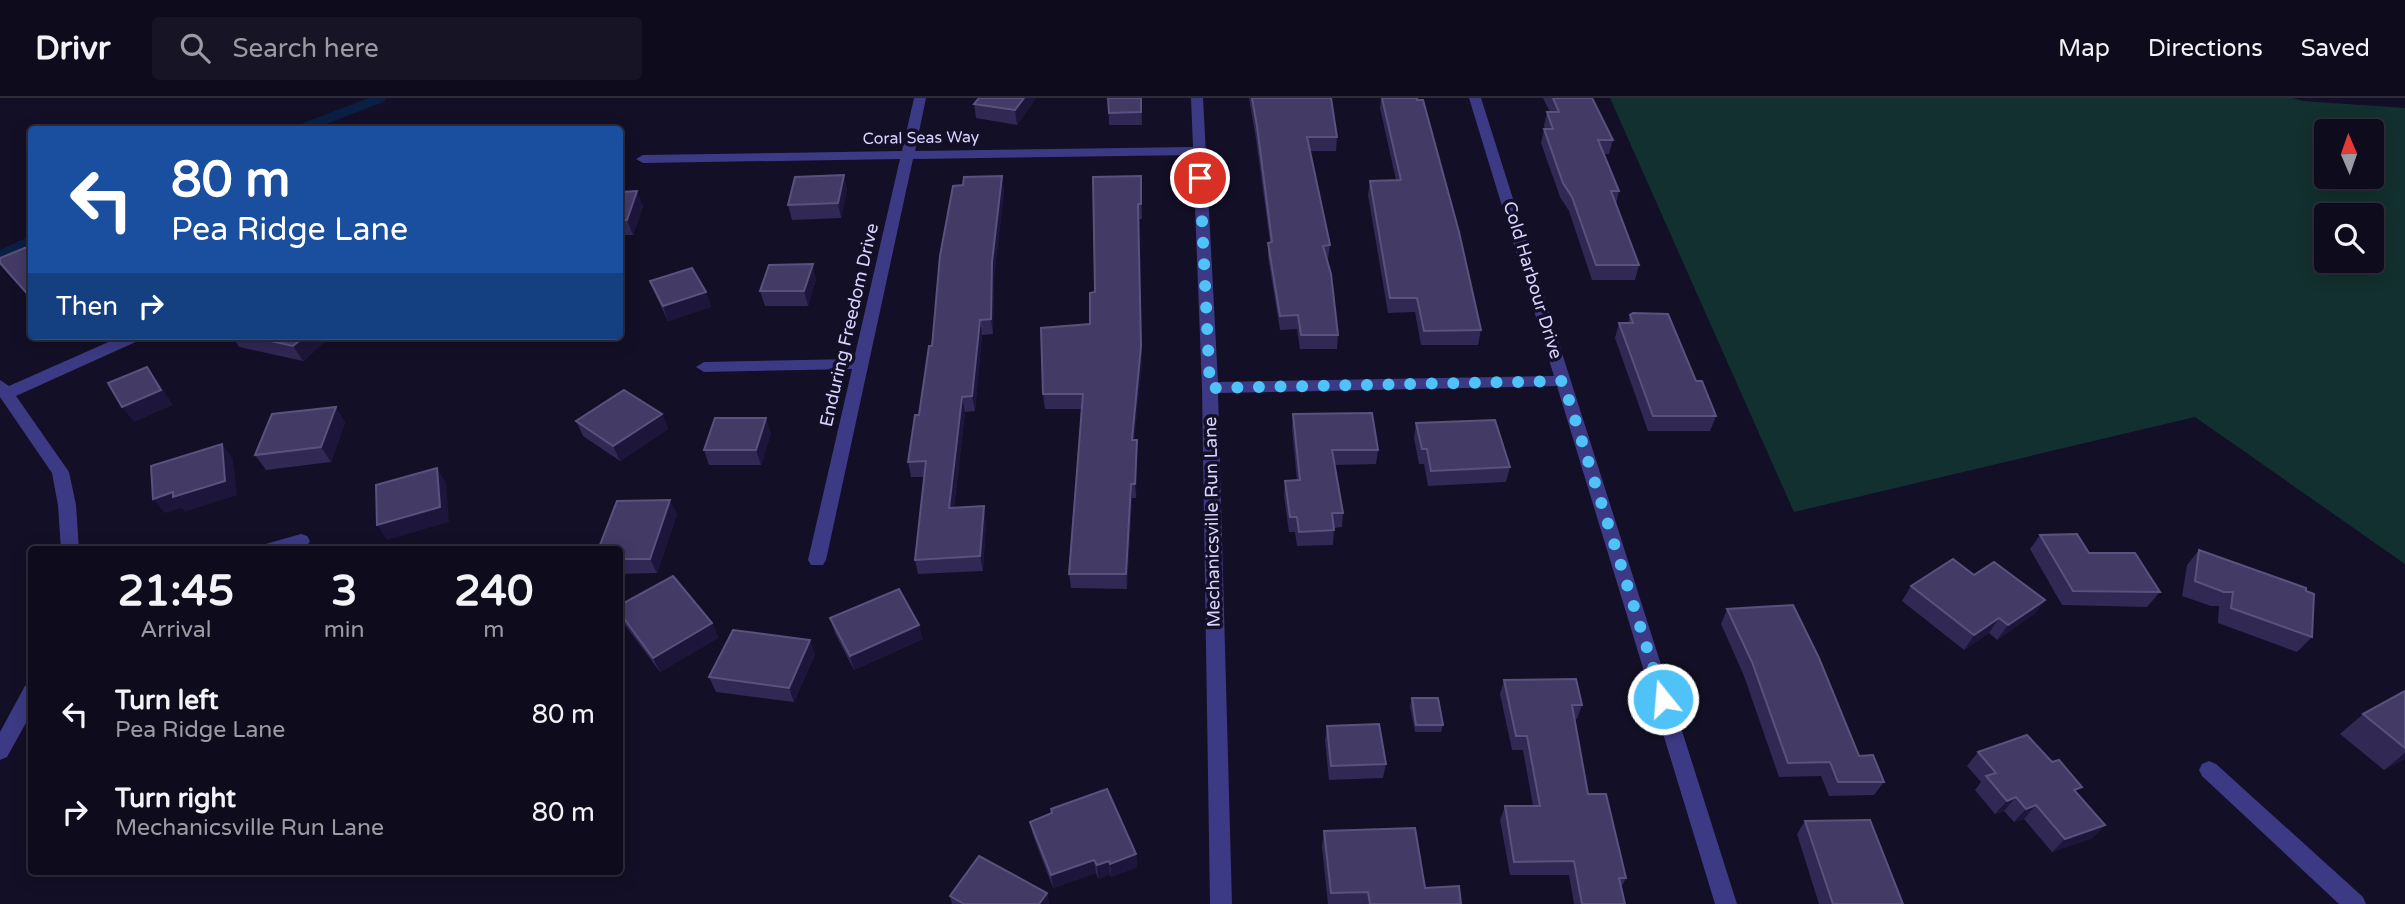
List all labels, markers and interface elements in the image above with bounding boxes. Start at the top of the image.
search box [152,17,642,80]
text: Drivr [35,29,110,68]
icon: search [176,29,214,67]
text: Search here [232,33,379,64]
text: Map [2058,34,2110,63]
text: Directions [2148,34,2263,63]
text: Saved [2301,34,2370,63]
north arrow [2314,119,2384,189]
map controls [2314,119,2384,273]
street label: Coral Seas Way [863,127,980,149]
pin [1170,148,1230,208]
text: 80 m [171,151,290,210]
icon: left [56,154,147,245]
icon: arrive [1181,159,1219,197]
street label: Cold Harbour Drive [1499,199,1567,361]
button: search [2314,203,2384,273]
text: Pea Ridge Lane [171,211,408,249]
street label: Enduring Freedom Drive [815,221,883,429]
icon: right [132,287,170,325]
text: Then [56,291,118,322]
street label: Mechanicsville Run Lane [1199,417,1225,627]
text: 21:45 [118,566,234,617]
text: 3 [331,566,357,617]
text: 240 [454,566,533,617]
text: Arrival [140,616,211,644]
text: min [324,616,365,644]
text: m [483,616,504,644]
position arrow [1626,662,1700,736]
text: Turn left [115,685,218,716]
icon: left [56,695,94,733]
text: 80 m [532,699,595,730]
text: Pea Ridge Lane [115,716,285,744]
text: Turn right [115,783,236,814]
icon: right [56,793,94,831]
text: 80 m [532,797,595,828]
text: Mechanicsville Run Lane [115,814,384,842]

